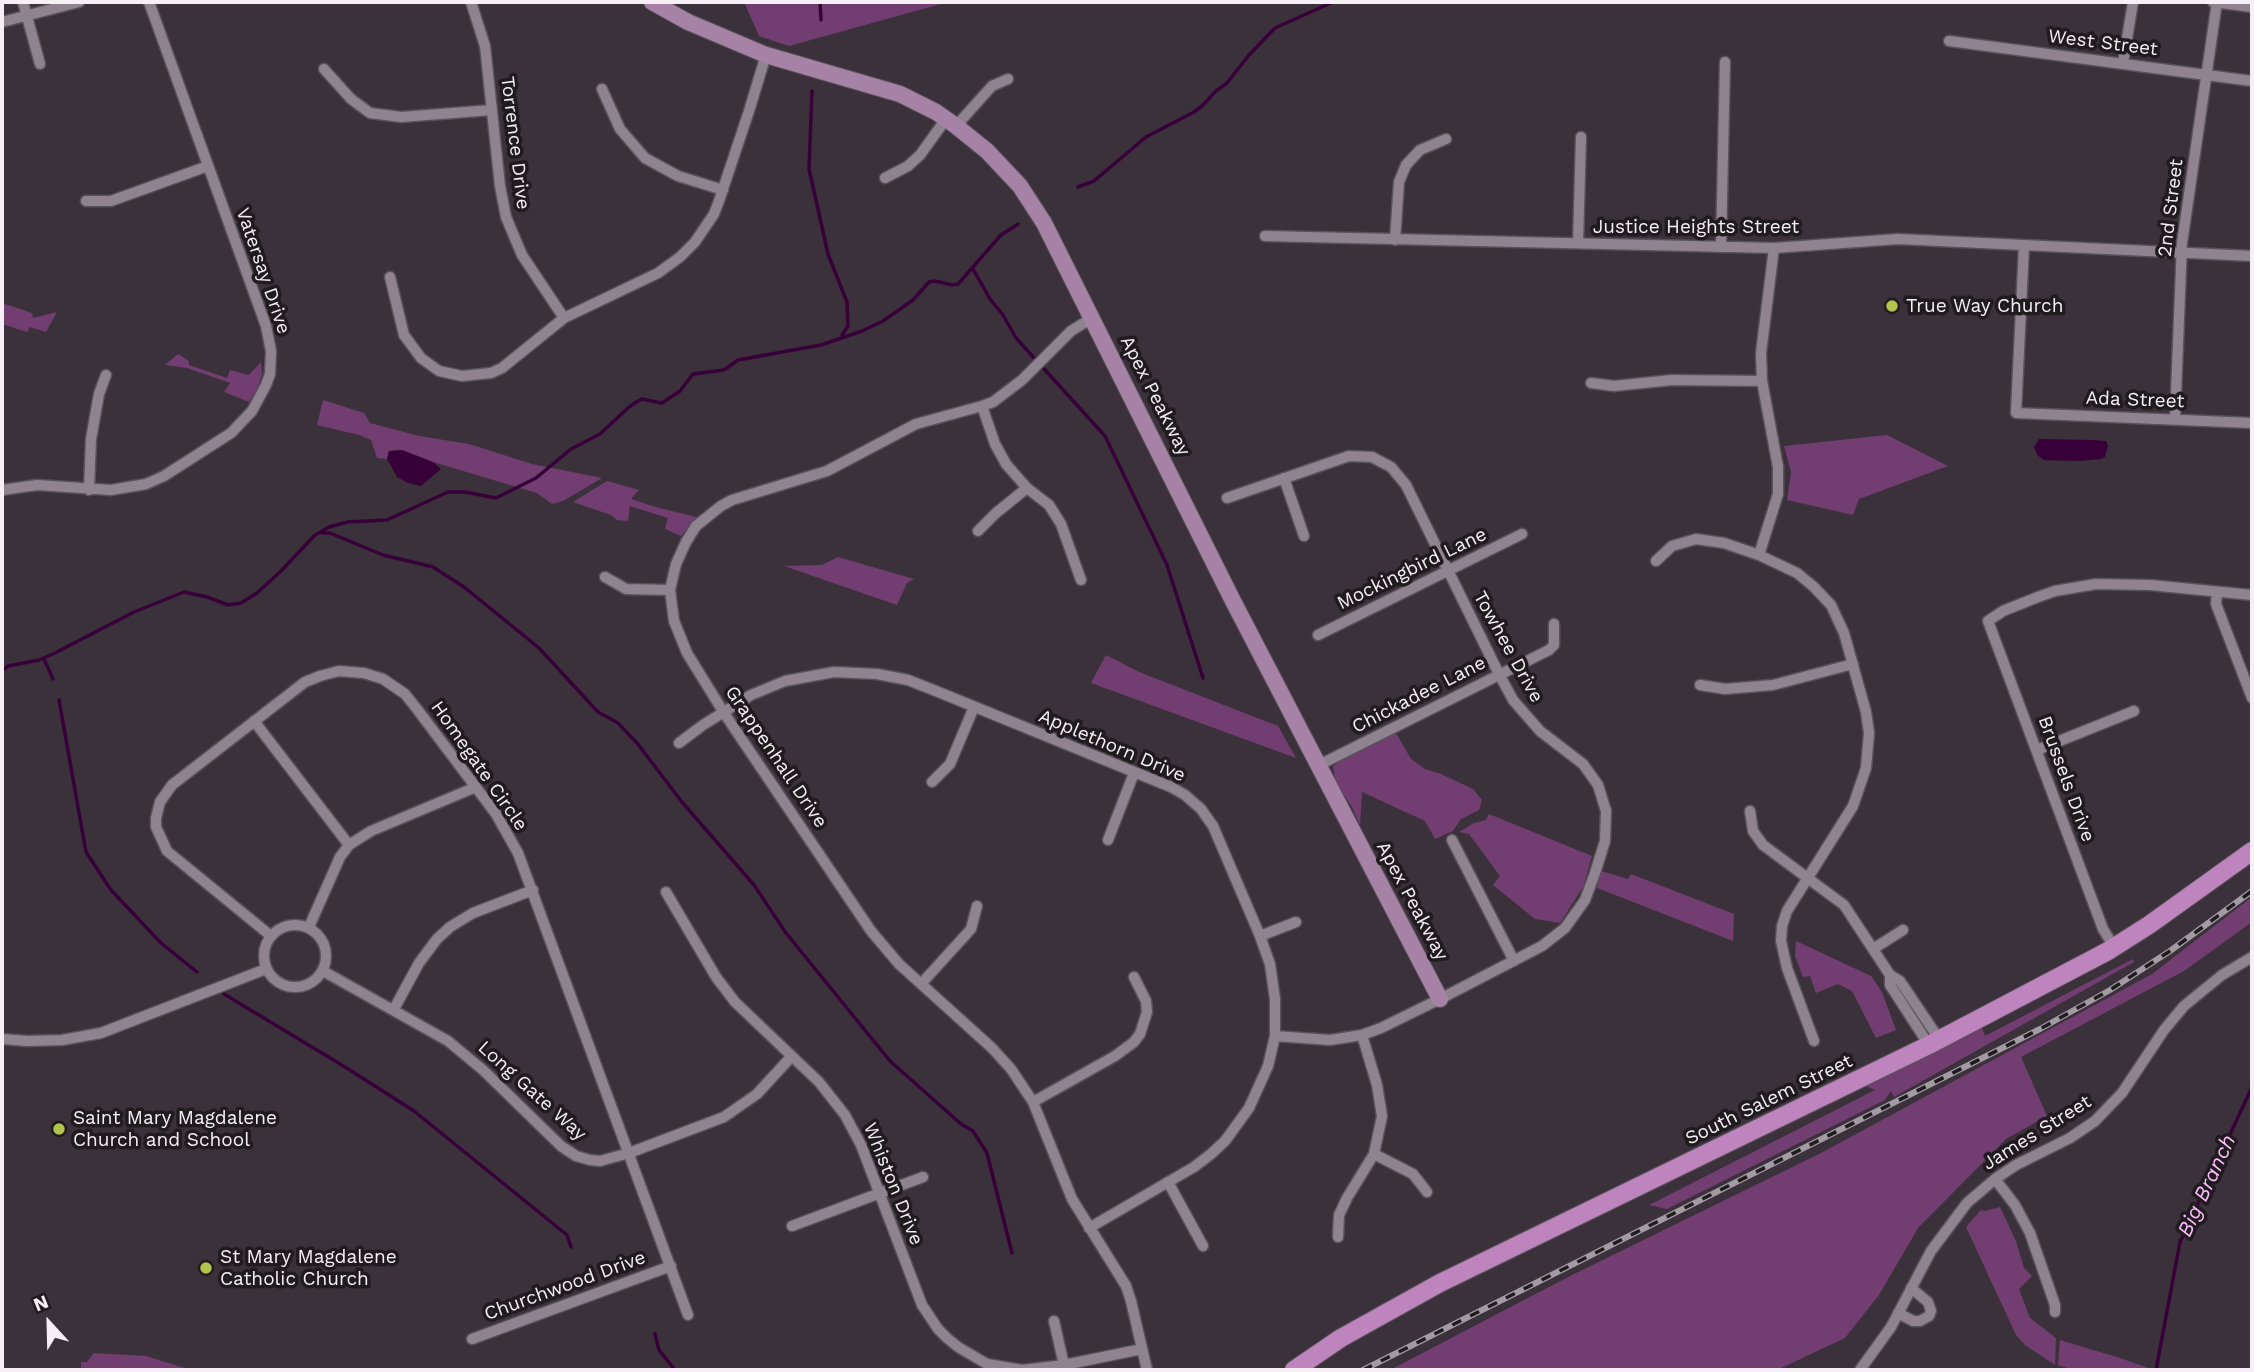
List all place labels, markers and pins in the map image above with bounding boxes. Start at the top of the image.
place label: True Way Church [1906,295,2063,317]
marker: True Way Church [1884,298,1900,314]
place label: Saint Mary Magdalene Church and School [73,1107,277,1151]
marker: Saint Mary Magdalene Church and School [51,1121,67,1137]
place label: St Mary Magdalene Catholic Church [220,1246,397,1290]
marker: St Mary Magdalene Catholic Church [198,1260,214,1276]

